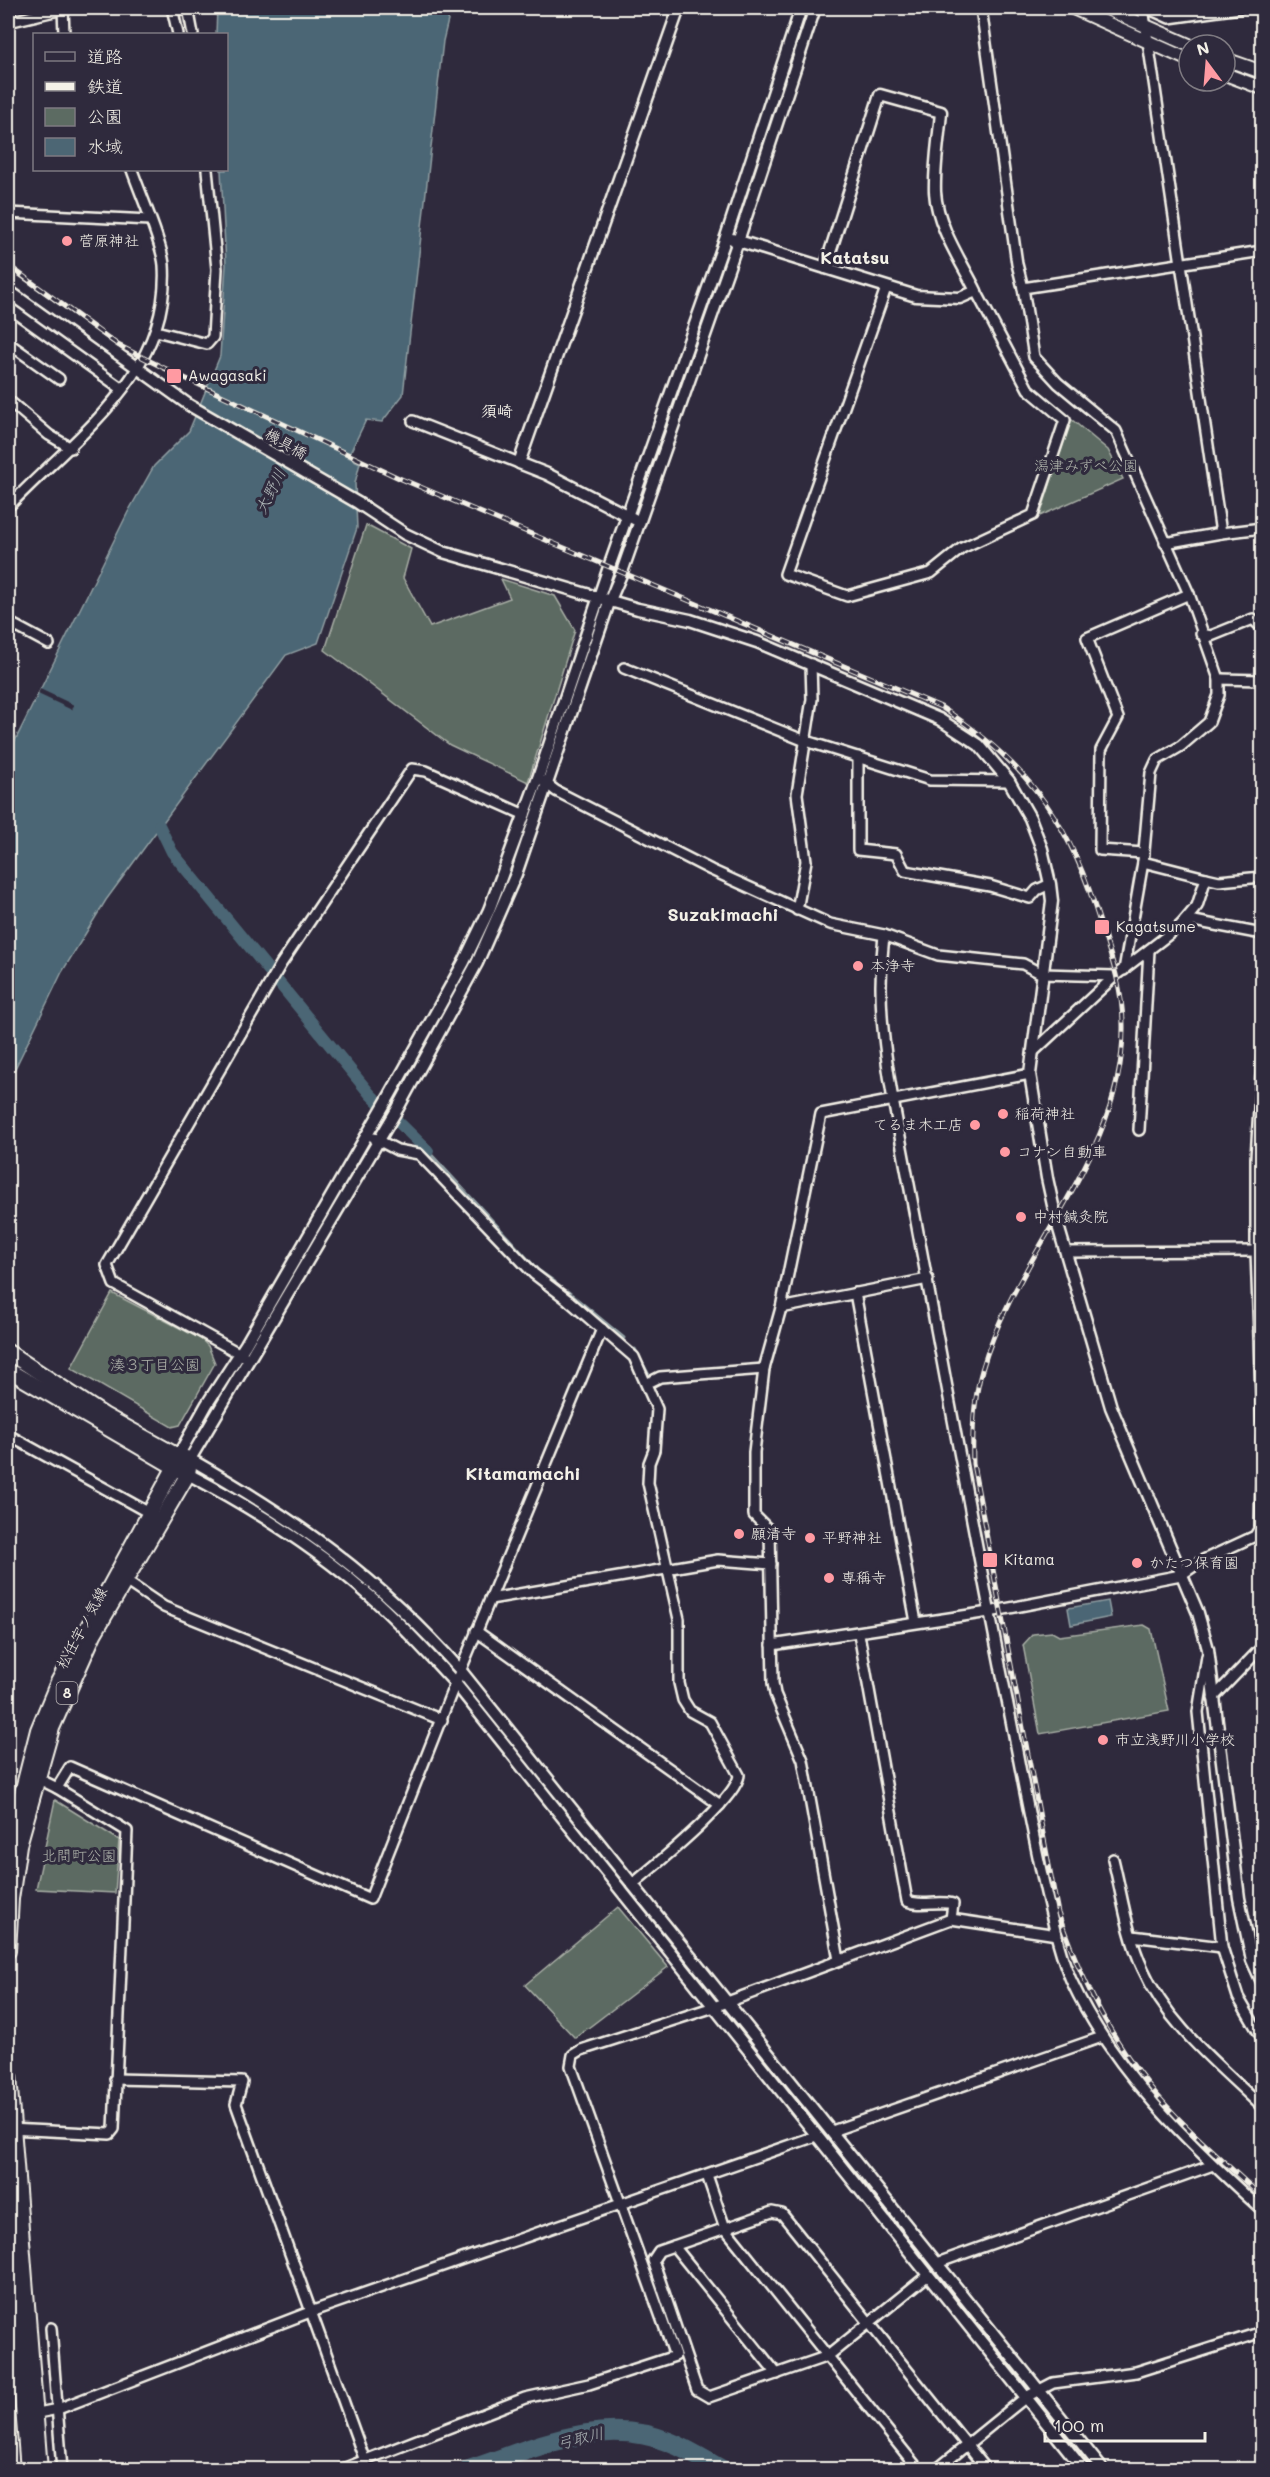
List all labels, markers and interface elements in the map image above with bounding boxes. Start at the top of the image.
legend [33,33,228,171]
north arrow [1177,33,1237,93]
text: N [1194,36,1211,60]
text: 道路 [87,44,123,68]
text: 鉄道 [87,74,123,98]
text: 公園 [87,104,123,128]
text: 水域 [87,134,123,158]
place label: 菅原神社 [79,230,139,250]
marker: 菅原神社 [60,234,74,248]
district label: Katatsu [820,245,890,269]
place label: Awagasaki [188,365,267,385]
marker: Awagasaki [165,367,183,385]
district label: 須崎 [481,400,513,421]
street label: 機具橋 [262,423,311,463]
park label: 潟津みずべ公園 [1034,455,1138,475]
water label: 大野川 [250,465,290,517]
district label: Suzakimachi [667,902,779,926]
place label: Kagatsume [1116,916,1196,936]
marker: Kagatsume [1093,918,1111,936]
place label: 本浄寺 [870,955,915,975]
marker: 本浄寺 [851,959,865,973]
place label: 稲荷神社 [1015,1103,1075,1123]
marker: 稲荷神社 [996,1107,1010,1121]
place label: てるま木工店 [873,1114,963,1134]
marker: てるま木工店 [968,1118,982,1132]
place label: コナン自動車 [1017,1141,1107,1161]
marker: コナン自動車 [998,1145,1012,1159]
place label: 中村鍼灸院 [1033,1206,1108,1226]
marker: 中村鍼灸院 [1014,1210,1028,1224]
park label: 湊３丁目公園 [110,1354,200,1374]
district label: Kitamamachi [466,1461,580,1485]
place label: 願清寺 [751,1523,796,1543]
marker: 願清寺 [732,1527,746,1541]
place label: 平野神社 [822,1527,882,1547]
marker: 平野神社 [803,1531,817,1545]
place label: Kitama [1004,1549,1055,1569]
marker: Kitama [981,1551,999,1569]
place label: かたつ保育園 [1149,1552,1239,1572]
marker: かたつ保育園 [1130,1556,1144,1570]
place label: 専稱寺 [841,1567,886,1587]
marker: 専稱寺 [822,1571,836,1585]
street label: 松任宇ノ気線 [51,1583,111,1672]
road number: 8 [56,1682,78,1704]
place label: 市立浅野川小学校 [1115,1729,1235,1749]
marker: 市立浅野川小学校 [1096,1733,1110,1747]
park label: 北間町公園 [41,1845,117,1865]
scale bar [1045,2405,1206,2443]
text: 100 m [1054,2413,1104,2437]
water label: 弓取川 [554,2422,606,2454]

